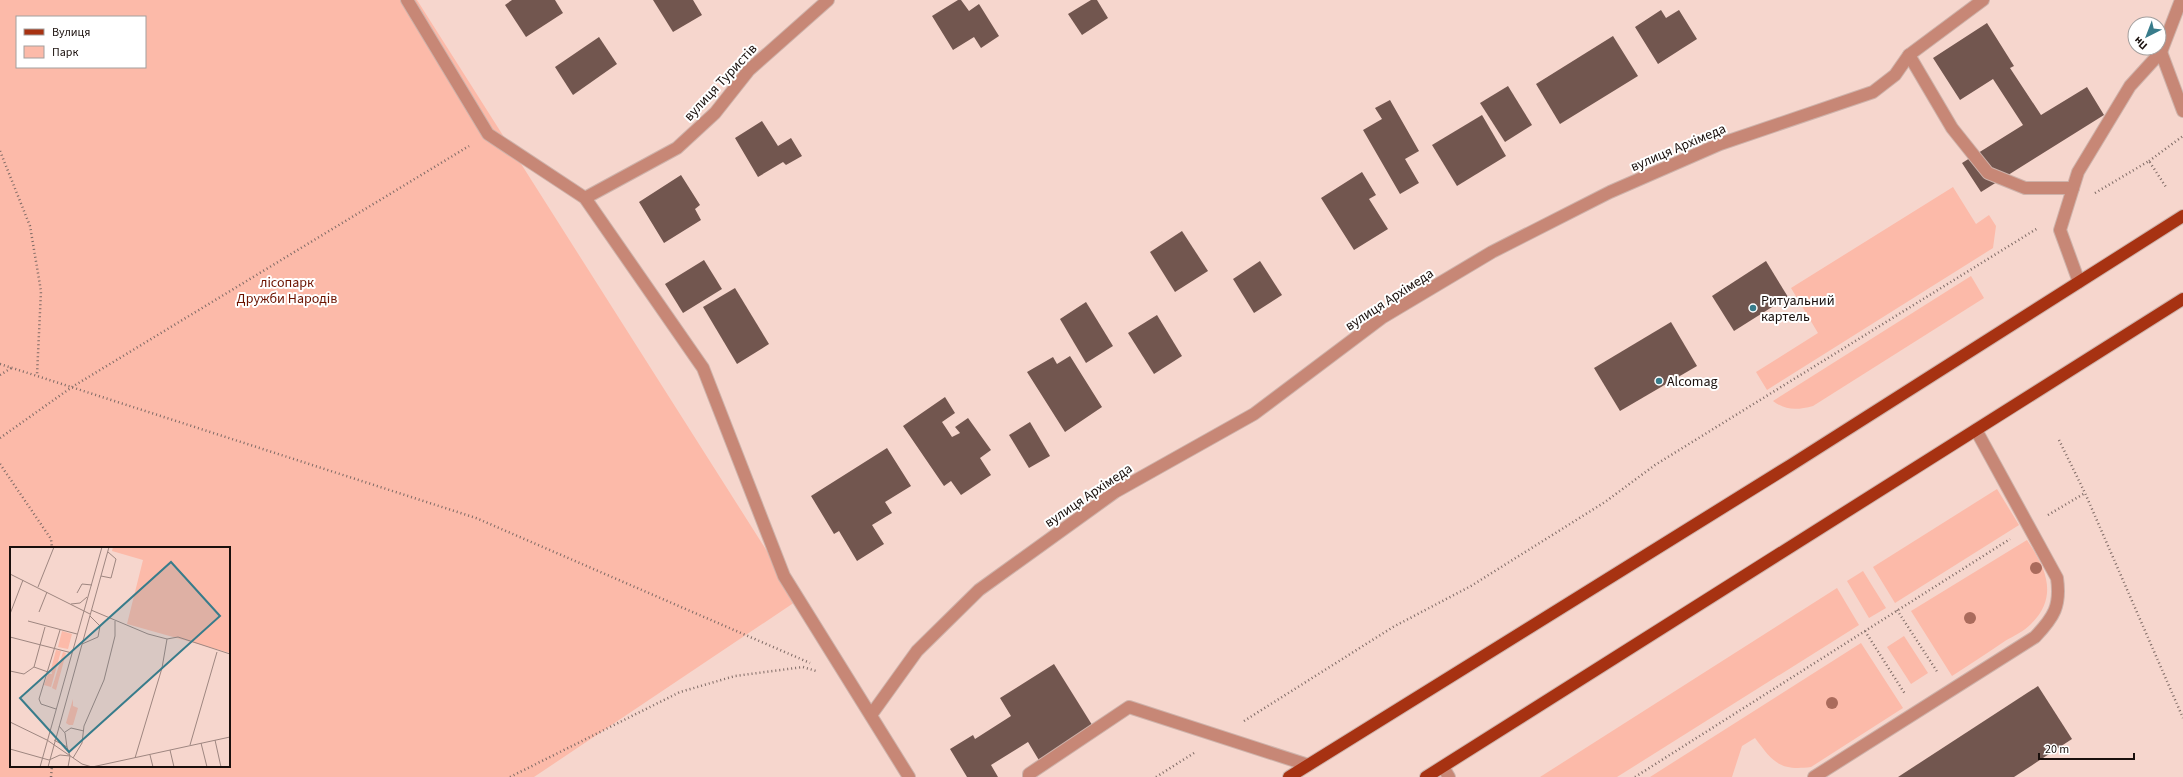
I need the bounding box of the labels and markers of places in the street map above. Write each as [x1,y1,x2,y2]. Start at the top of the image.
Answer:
place label: Ритуальний картель [1761,291,1835,327]
marker: Ритуальний картель [1748,303,1758,313]
place label: Alcomag [1667,372,1718,392]
marker: Alcomag [1654,376,1664,386]

